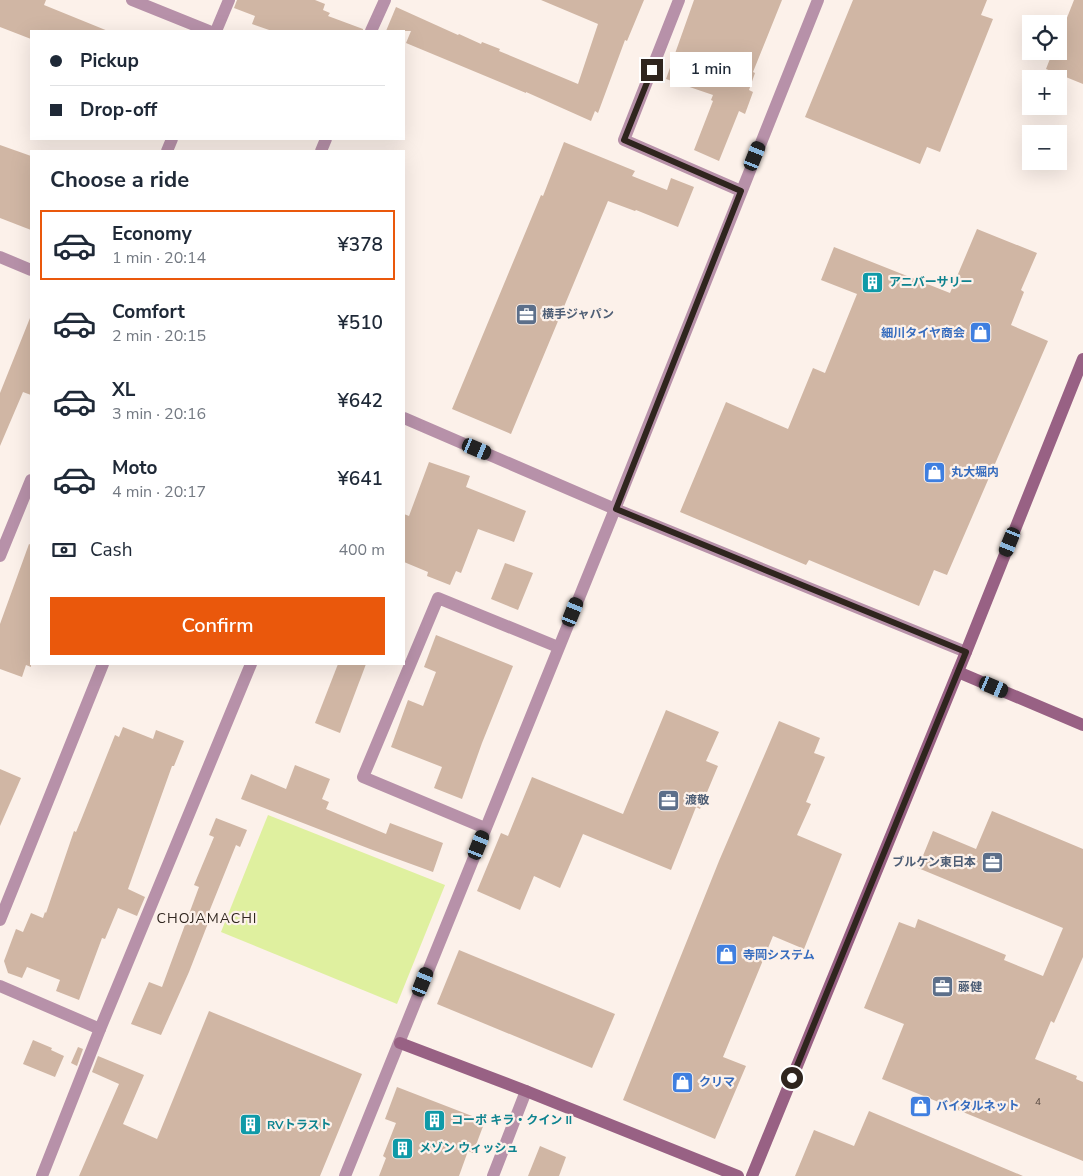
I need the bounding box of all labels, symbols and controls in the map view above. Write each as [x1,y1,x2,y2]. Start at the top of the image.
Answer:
map controls [1022,15,1067,170]
button: locate [1022,15,1067,60]
text: Pickup [80,48,139,74]
callout: 1 min [670,52,752,88]
text: 1 min [691,58,731,80]
route end [641,59,663,81]
button: + [1022,70,1067,115]
text: Drop-off [80,97,157,123]
button: − [1022,125,1067,170]
car [742,139,767,173]
text: Choose a ride [50,165,189,195]
text: Economy [112,221,192,247]
icon: car [52,223,97,268]
text: ¥378 [337,232,383,258]
text: 1 min · 20:14 [112,247,206,269]
building icon: アニバーサリー [861,270,885,294]
place label: アニバーサリー [889,274,973,290]
text: Comfort [112,299,185,325]
icon: car [52,301,97,346]
office icon: 横手ジャパン [514,302,538,326]
place label: 横手ジャパン [542,306,614,322]
text: ¥510 [337,310,383,336]
shop icon: 細川タイヤ商会 [969,321,993,345]
text: 2 min · 20:15 [112,325,206,347]
place label: 細川タイヤ商会 [881,325,965,341]
text: XL [112,377,135,403]
icon: car [52,379,97,424]
text: ¥642 [337,388,383,414]
text: 3 min · 20:16 [112,403,206,425]
car [460,436,493,462]
text: Moto [112,455,158,481]
icon: car [52,457,97,502]
shop icon: 丸大堀内 [923,460,947,484]
place label: 丸大堀内 [951,464,999,480]
text: ¥641 [337,466,383,492]
text: 4 min · 20:17 [112,481,206,503]
car [997,525,1022,559]
icon: cash [50,536,78,564]
text: Cash [90,537,132,563]
text: 400 m [338,539,385,561]
car [560,595,585,629]
button: Confirm [50,597,385,655]
car [977,674,1010,700]
office icon: 渡敬 [657,788,681,812]
place label: 渡敬 [685,792,710,808]
car [466,828,491,862]
office icon: ブルケン東日本 [980,850,1004,874]
place label: ブルケン東日本 [892,854,976,870]
district label: CHOJAMACHI [157,909,257,928]
shop icon: 寺岡システム [715,943,739,967]
place label: 寺岡システム [743,947,815,963]
car [410,965,435,999]
office icon: 藤健 [930,975,954,999]
place label: 藤健 [958,979,982,995]
route start [781,1067,803,1089]
shop icon: クリマ [671,1070,695,1094]
place label: クリマ [699,1074,735,1090]
shop icon: バイタルネット [908,1094,932,1118]
house number: 4 [1035,1095,1041,1109]
place label: バイタルネット [936,1098,1020,1114]
building icon: コーポ キラ・クイン II [423,1108,447,1132]
place label: コーポ キラ・クイン II [451,1112,572,1128]
building icon: RVトラスト [239,1113,263,1137]
place label: RVトラスト [267,1117,331,1133]
building icon: メゾン ウィッシュ [391,1136,415,1160]
place label: メゾン ウィッシュ [419,1140,518,1156]

